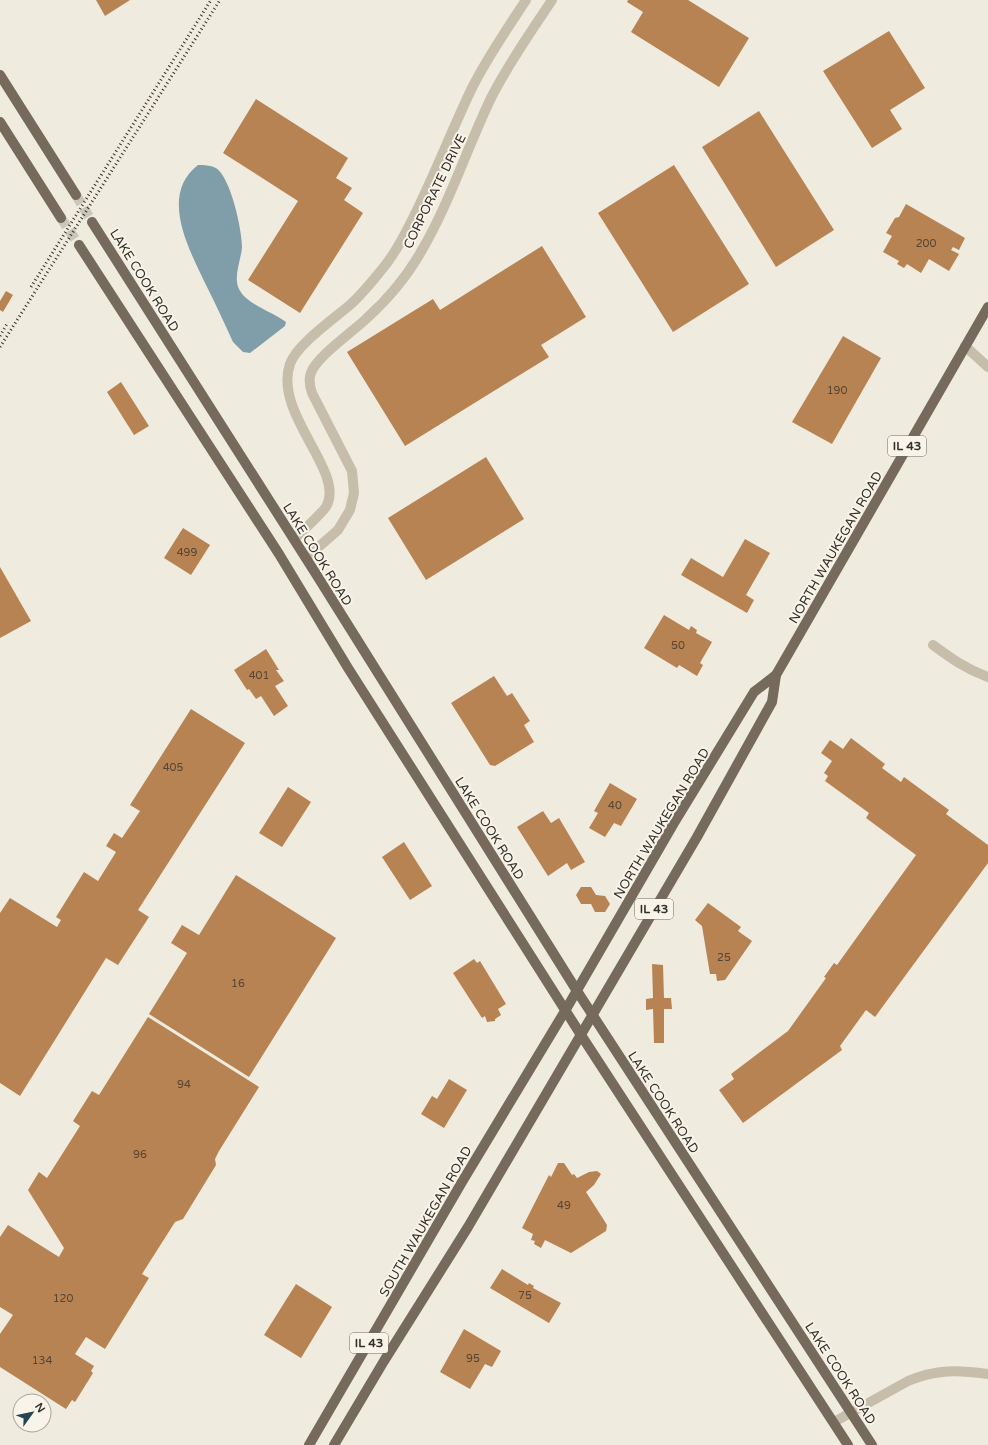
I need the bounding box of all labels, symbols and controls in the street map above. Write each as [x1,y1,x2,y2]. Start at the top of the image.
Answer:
street label: CORPORATE DRIVE [400,131,470,251]
street label: LAKE COOK ROAD [106,226,182,335]
house number: 200 [916,237,936,250]
house number: 190 [827,384,847,397]
road number: IL 43 [888,436,926,456]
street label: NORTH WAUKEGAN ROAD [786,468,886,626]
street label: LAKE COOK ROAD [279,500,355,609]
house number: 499 [177,546,197,559]
house number: 50 [671,639,685,652]
house number: 401 [249,669,269,682]
street label: NORTH WAUKEGAN ROAD [610,745,713,902]
house number: 405 [163,761,183,774]
street label: LAKE COOK ROAD [451,774,527,883]
house number: 40 [608,799,622,812]
road number: IL 43 [635,899,673,919]
house number: 25 [717,951,731,964]
house number: 16 [231,977,245,990]
street label: LAKE COOK ROAD [624,1049,702,1157]
house number: 94 [177,1078,191,1091]
street label: SOUTH WAUKEGAN ROAD [376,1143,476,1300]
house number: 96 [133,1148,147,1161]
house number: 49 [557,1199,571,1212]
house number: 75 [518,1289,532,1302]
house number: 120 [53,1292,73,1305]
street label: LAKE COOK ROAD [801,1320,879,1428]
road number: IL 43 [350,1333,388,1353]
house number: 95 [466,1352,480,1365]
house number: 134 [32,1354,52,1367]
north arrow [12,1393,52,1433]
text: N [32,1401,48,1415]

